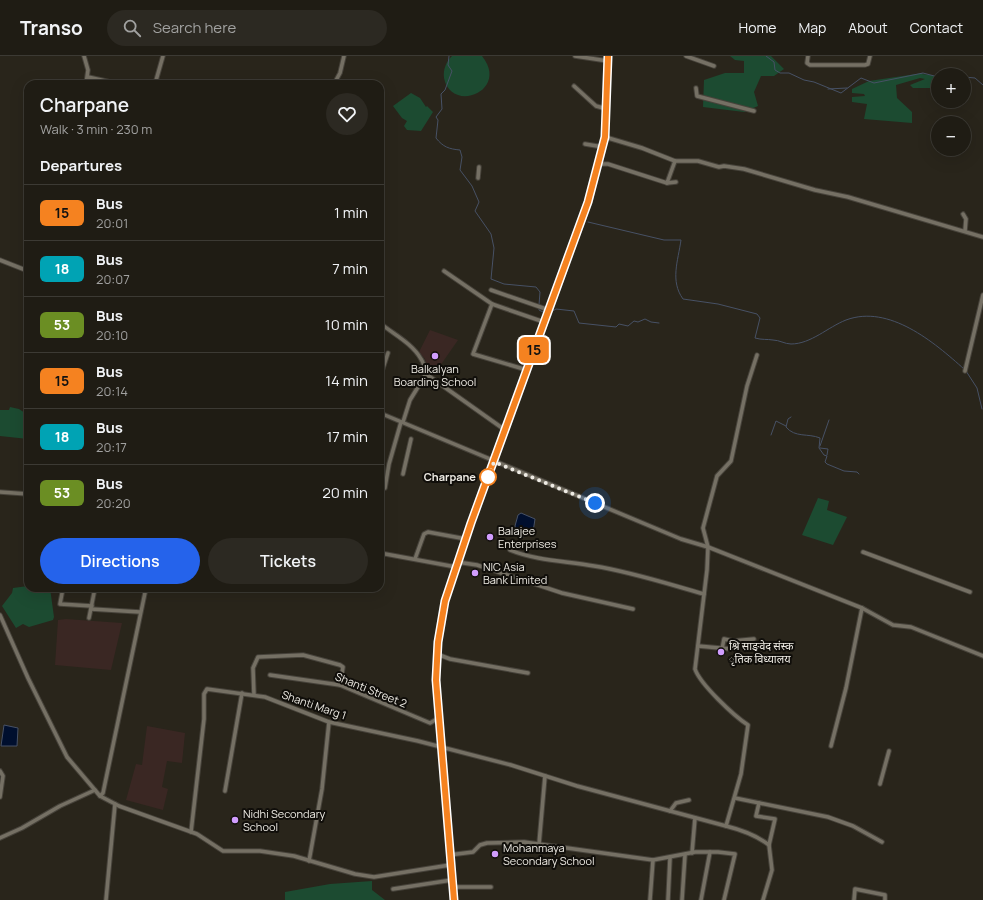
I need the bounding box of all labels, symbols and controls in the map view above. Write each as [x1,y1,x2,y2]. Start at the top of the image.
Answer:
search box [107,10,387,46]
text: Transo [20,15,83,41]
icon: search [121,17,143,39]
text: Search here [153,17,236,38]
text: Home [739,18,776,37]
text: Map [798,18,826,37]
text: About [848,18,888,37]
text: Contact [910,18,963,37]
map controls [931,68,971,156]
button: + [931,68,971,108]
text: Charpane [40,92,129,118]
button: heart [326,93,368,135]
button: − [931,116,971,156]
text: Walk · 3 min · 230 m [40,120,152,138]
text: Departures [40,155,122,176]
text: Bus [96,193,123,214]
text: 1 min [334,202,368,223]
text: 15 [55,203,69,222]
text: 20:01 [96,214,128,232]
text: Bus [96,249,123,270]
text: 7 min [332,258,368,279]
text: 18 [55,259,69,278]
text: 20:07 [96,270,130,288]
text: Bus [96,305,123,326]
text: 10 min [325,314,368,335]
text: 53 [54,315,70,334]
text: 20:10 [96,326,128,344]
line badge: 15 [516,337,552,363]
text: 15 [527,340,541,359]
marker: Balkalyan Boarding School [430,351,440,361]
text: Bus [96,361,123,382]
place label: Balkalyan Boarding School [394,361,476,389]
text: 14 min [325,370,368,391]
text: 15 [55,371,69,390]
text: 20:14 [96,382,128,400]
text: Bus [96,417,123,438]
text: 17 min [326,426,368,447]
text: 18 [55,427,69,446]
text: 20:17 [96,438,127,456]
marker: Charpane [479,468,497,486]
place label: Charpane [424,469,476,484]
text: Bus [96,473,123,494]
text: 20 min [322,482,368,503]
text: 53 [54,483,70,502]
your location [585,493,605,513]
text: 20:20 [96,494,131,512]
place label: Balajee Enterprises [498,523,557,551]
marker: Balajee Enterprises [485,532,495,542]
button: Directions [40,538,200,584]
button: Tickets [208,538,368,584]
place label: NIC Asia Bank Limited [483,559,547,587]
marker: NIC Asia Bank Limited [470,568,480,578]
place label: श्रि साङ्वेद संस्क ृतिक विध्यालय [729,638,794,666]
marker: श्रि साङ्वेद संस्क ृतिक विध्यालय [716,647,726,657]
street label: Shanti Street 2 [333,668,409,711]
street label: Shanti Marg 1 [280,686,348,723]
place label: Nidhi Secondary School [243,806,326,834]
marker: Nidhi Secondary School [230,815,240,825]
place label: Mohanmaya Secondary School [503,840,595,868]
marker: Mohanmaya Secondary School [490,849,500,859]

